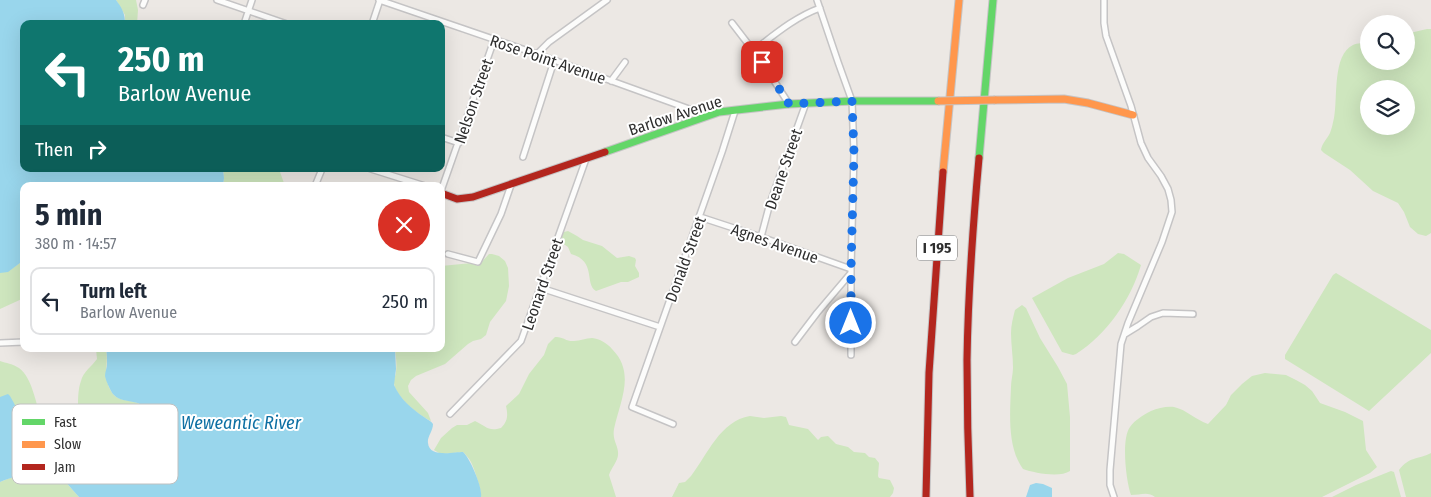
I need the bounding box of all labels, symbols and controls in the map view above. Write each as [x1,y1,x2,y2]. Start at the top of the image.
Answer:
map controls [1360,15,1415,135]
button: search [1360,15,1415,70]
street label: Rose Point Avenue [487,31,608,88]
text: 250 m [118,38,205,80]
icon: left [35,40,100,105]
pin [741,41,783,83]
icon: arrive [748,48,776,76]
street label: Nelson Street [450,55,497,146]
text: Barlow Avenue [118,80,251,107]
button: layers [1360,80,1415,135]
street label: Barlow Avenue [626,91,724,140]
street label: Deane Street [761,125,806,212]
icon: right [83,135,111,163]
text: Then [35,138,73,161]
text: 5 min [35,197,102,233]
button: close [378,199,430,251]
street label: Donald Street [661,213,710,305]
street label: Agnes Avenue [729,220,821,267]
text: 380 m · 14:57 [35,234,116,253]
street label: Leonard Street [518,235,567,333]
road number: I 195 [917,236,957,260]
text: Turn left [80,280,147,303]
icon: left [37,287,65,315]
text: 250 m [382,290,428,313]
position arrow [824,296,876,348]
text: Barlow Avenue [80,303,177,322]
legend [12,404,178,484]
water label: Weweantic River [181,412,302,434]
text: Fast [54,414,77,431]
text: Slow [54,436,81,453]
text: Jam [54,459,75,476]

